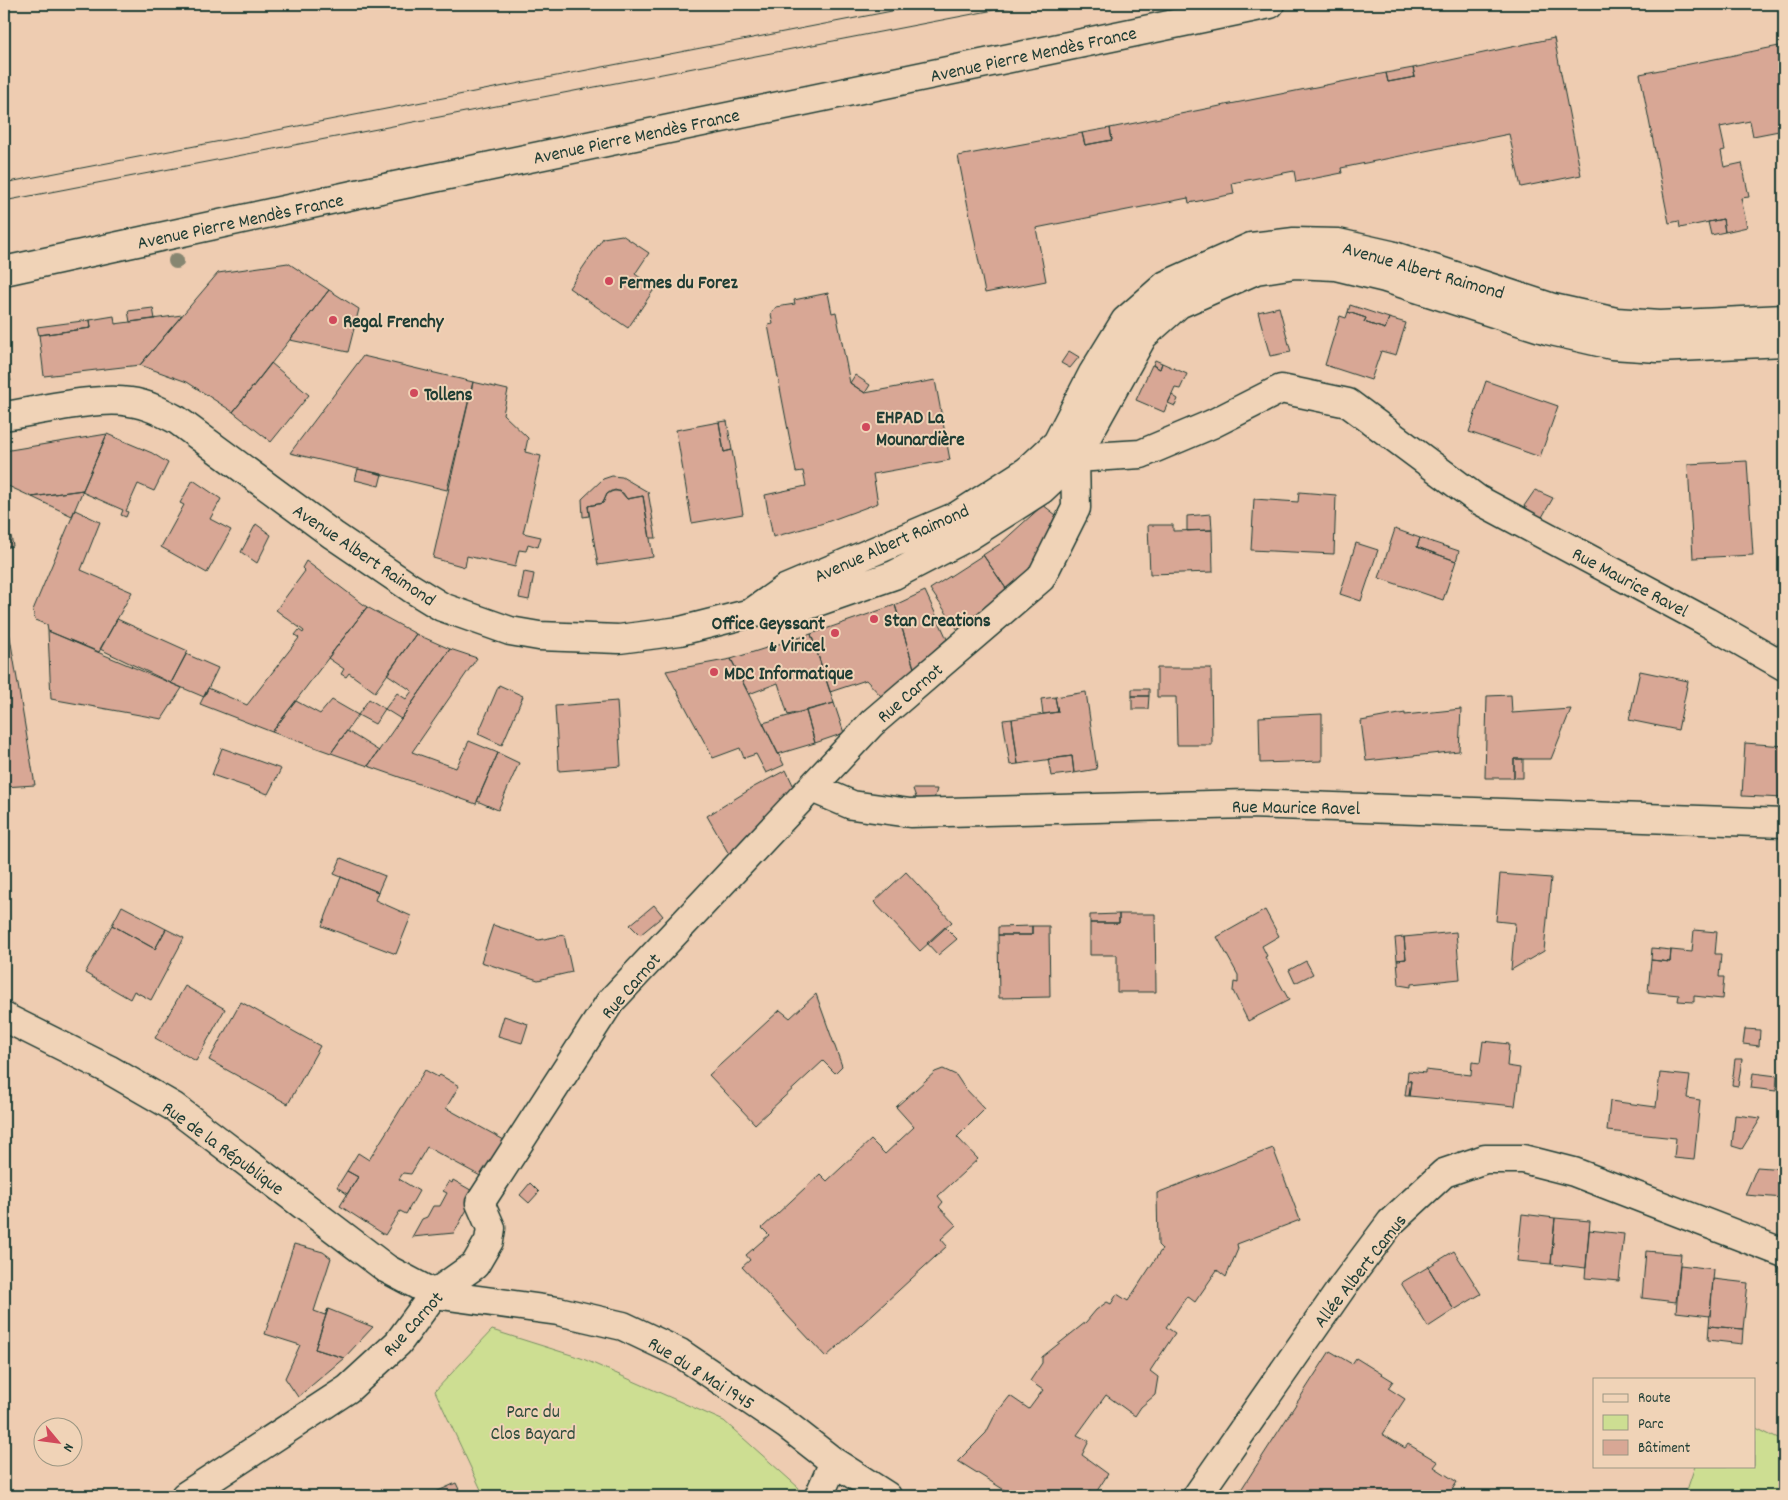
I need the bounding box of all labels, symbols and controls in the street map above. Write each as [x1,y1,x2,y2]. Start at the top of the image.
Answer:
street label: Avenue Pierre Mendès France [928,21,1140,92]
street label: Avenue Pierre Mendès France [531,103,743,174]
street label: Avenue Pierre Mendès France [135,188,347,259]
street label: Avenue Albert Raimond [1339,236,1507,308]
place label: Fermes du Forez [619,271,738,298]
marker: Fermes du Forez [603,275,615,287]
place label: Regal Frenchy [343,310,445,337]
marker: Regal Frenchy [327,314,339,326]
place label: Tollens [424,383,473,410]
marker: Tollens [408,387,420,399]
place label: EHPAD La Mounardière [876,406,965,455]
marker: EHPAD La Mounardière [860,421,872,433]
street label: Avenue Albert Raimond [286,499,440,615]
street label: Avenue Albert Raimond [811,499,974,592]
street label: Rue Maurice Ravel [1566,542,1693,626]
place label: Stan Creations [884,609,991,636]
place label: Office Geyssant & Viricel [712,612,825,661]
marker: Stan Creations [868,613,880,625]
marker: Office Geyssant & Viricel [829,627,841,639]
street label: Rue Carnot [872,658,950,731]
place label: MDC Informatique [724,662,853,689]
marker: MDC Informatique [708,666,720,678]
street label: Rue Maurice Ravel [1232,795,1361,824]
street label: Rue Carnot [596,948,669,1026]
street label: Rue de la République [155,1096,289,1203]
street label: Allée Albert Camus [1309,1210,1415,1335]
street label: Rue Carnot [378,1287,451,1364]
street label: Rue du 8 Mai 1945 [642,1331,759,1418]
legend [1593,1378,1756,1468]
text: Route [1638,1388,1671,1410]
park label: Parc du Clos Bayard [490,1400,576,1449]
text: Parc [1638,1414,1663,1436]
north arrow [32,1418,82,1468]
text: Bâtiment [1638,1438,1691,1460]
text: N [57,1439,78,1455]

